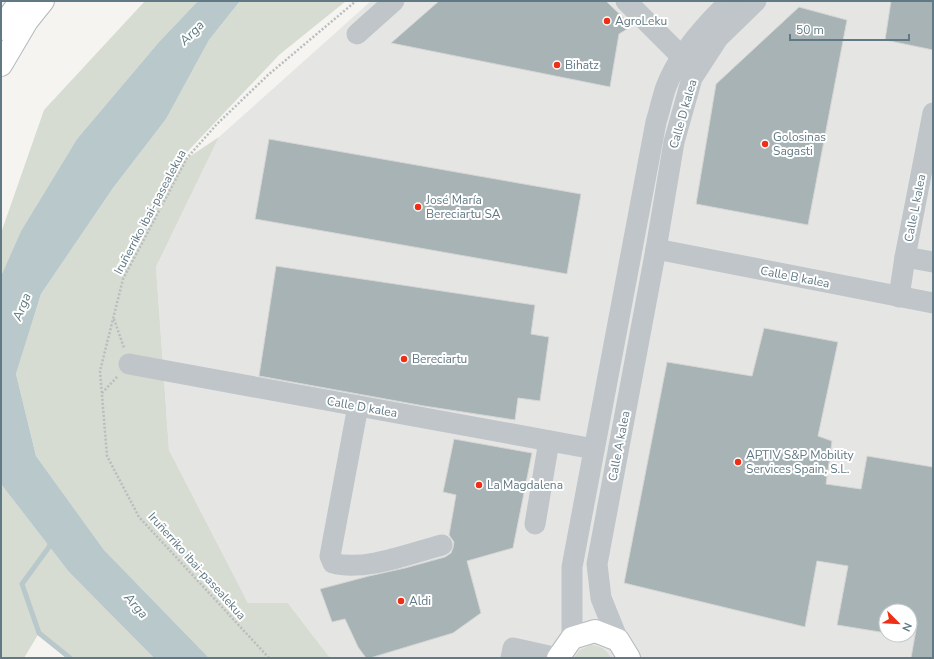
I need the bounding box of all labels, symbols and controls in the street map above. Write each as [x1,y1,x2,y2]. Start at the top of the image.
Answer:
place label: AgroLeku [615,13,667,29]
water label: Arga [175,16,209,50]
marker: AgroLeku [602,16,612,26]
scale bar [790,16,909,42]
text: 50 m [796,22,824,38]
place label: Bihatz [565,57,599,73]
marker: Bihatz [552,60,562,70]
street label: Calle D kalea [665,78,701,150]
place label: Golosinas Sagasti [773,129,826,159]
marker: Golosinas Sagasti [760,139,770,149]
street label: Iruñerriko ibai-pasealekua [110,147,190,277]
street label: Calle L kalea [901,173,929,243]
place label: José María Bereciartu SA [425,192,501,222]
marker: José María Bereciartu SA [413,202,423,212]
street label: Calle B kalea [759,262,831,292]
water label: Arga [8,290,36,324]
place label: Bereciartu [412,351,467,367]
marker: Bereciartu [399,354,409,364]
street label: Calle D kalea [326,393,398,421]
street label: Calle A kalea [604,410,634,482]
place label: APTIV S&P Mobility Services Spain, S.L. [746,447,854,477]
marker: APTIV S&P Mobility Services Spain, S.L. [733,457,743,467]
place label: La Magdalena [487,477,563,493]
marker: La Magdalena [474,480,484,490]
street label: Iruñerriko ibai-pasealekua [145,509,249,623]
water label: Arga [119,589,152,623]
place label: Aldi [409,593,431,609]
marker: Aldi [396,596,406,606]
north arrow [878,603,918,643]
text: N [898,620,915,634]

